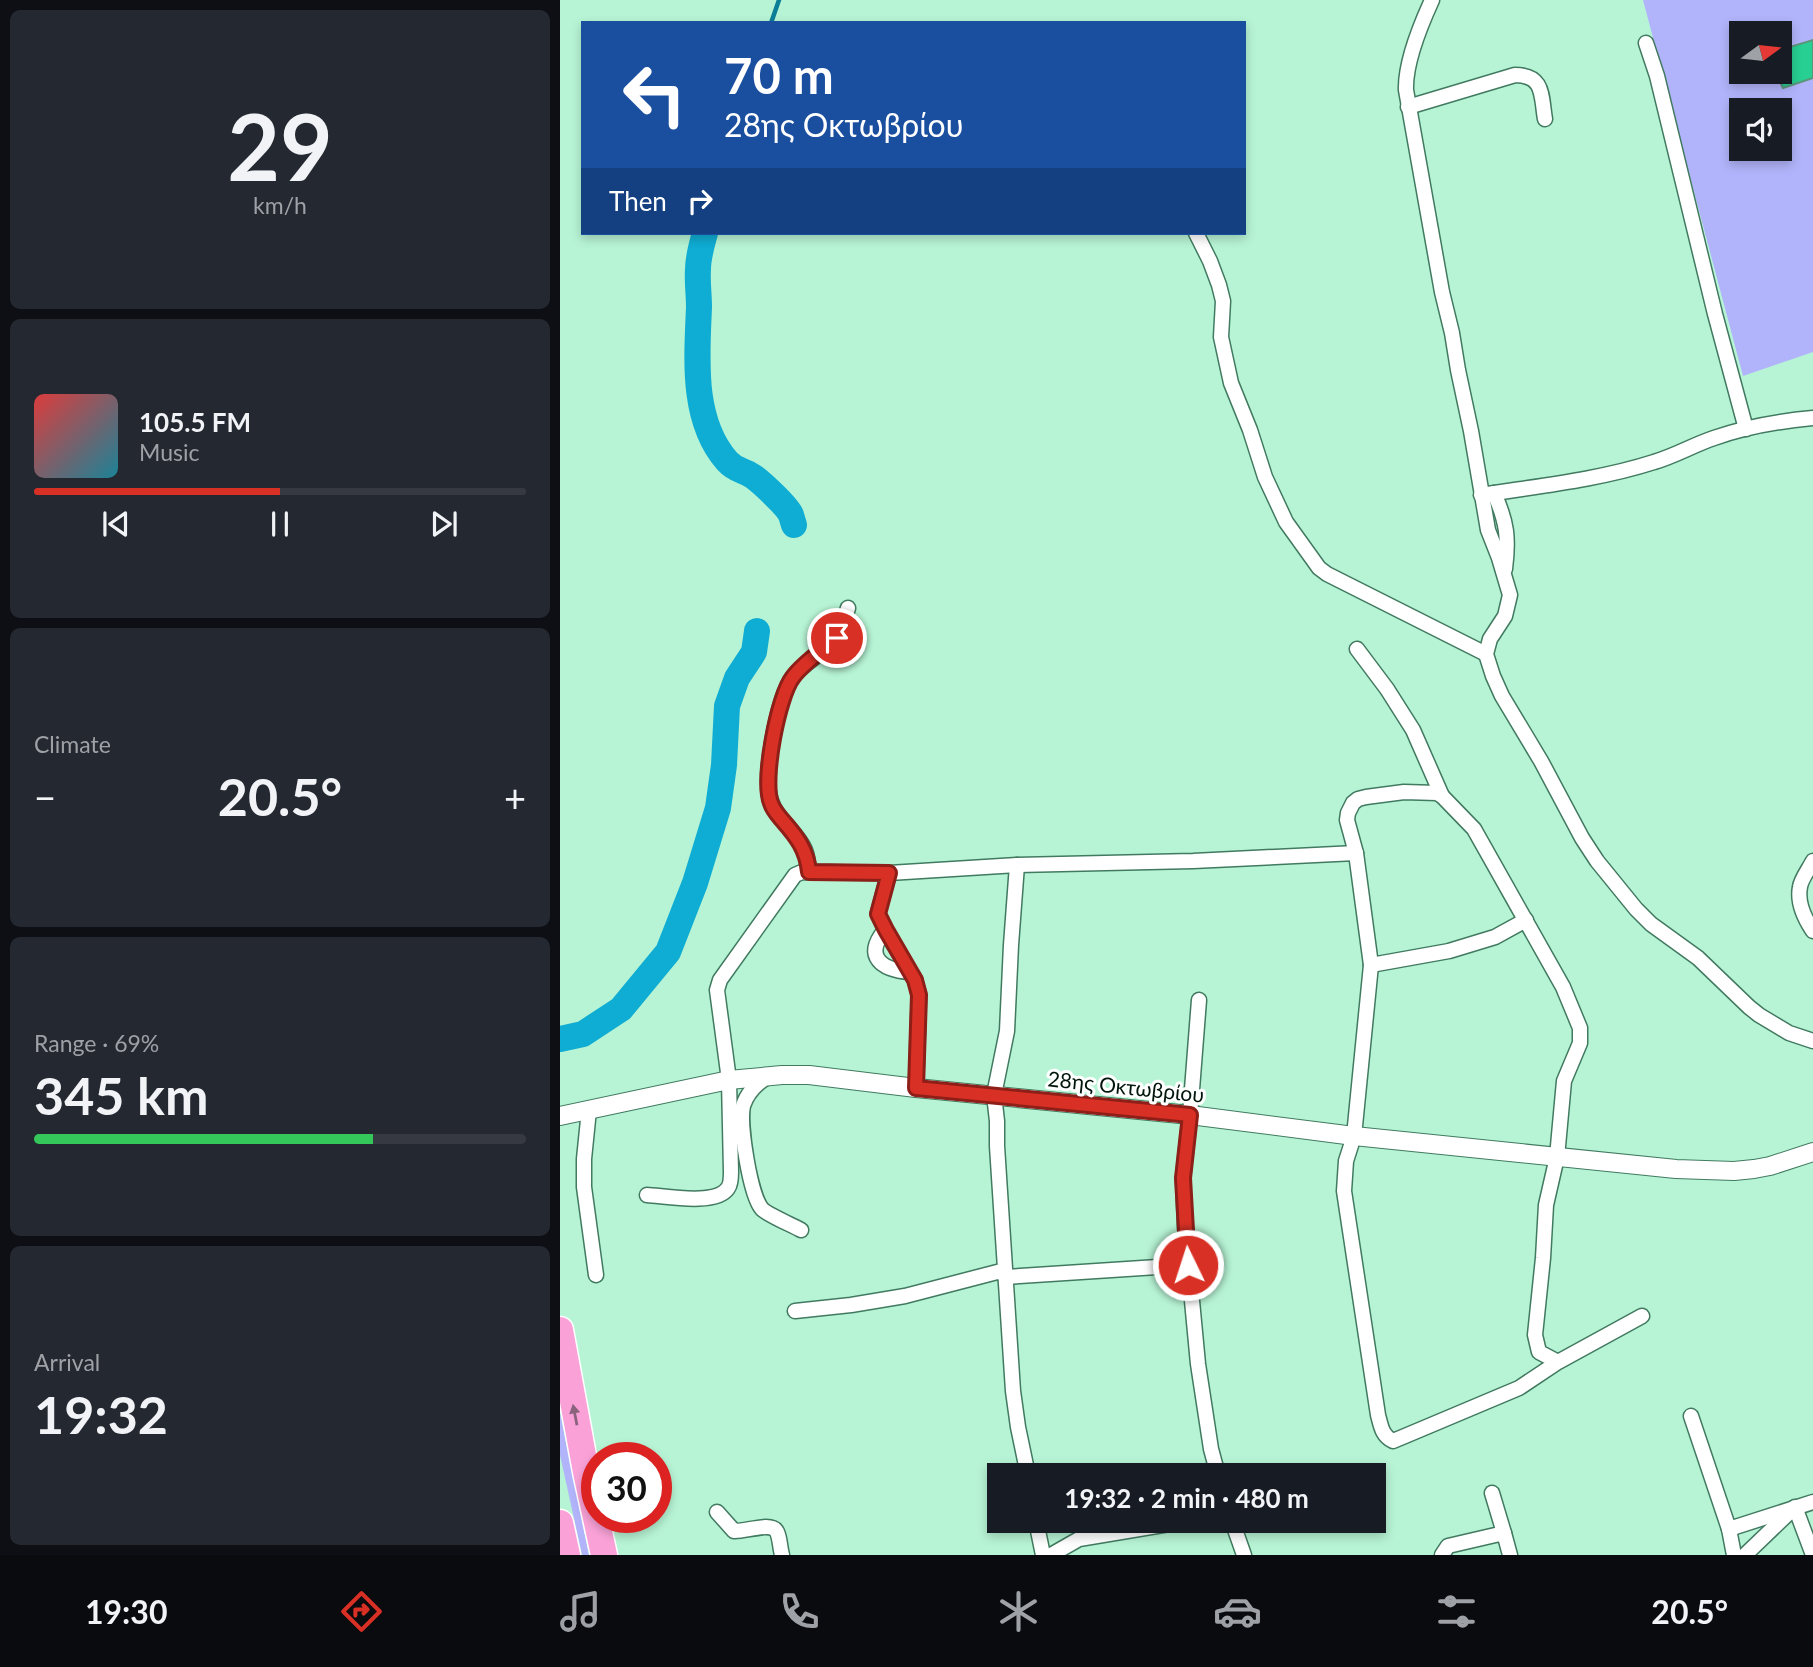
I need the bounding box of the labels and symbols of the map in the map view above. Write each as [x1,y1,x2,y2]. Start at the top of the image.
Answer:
north arrow [1729,21,1792,84]
pin [807,608,867,668]
street label: 28ης Οκτωβρίου [1047,1065,1205,1107]
position arrow [1151,1228,1225,1302]
one-way arrow [569,1404,580,1426]
speed limit sign: 30 [581,1442,672,1533]

